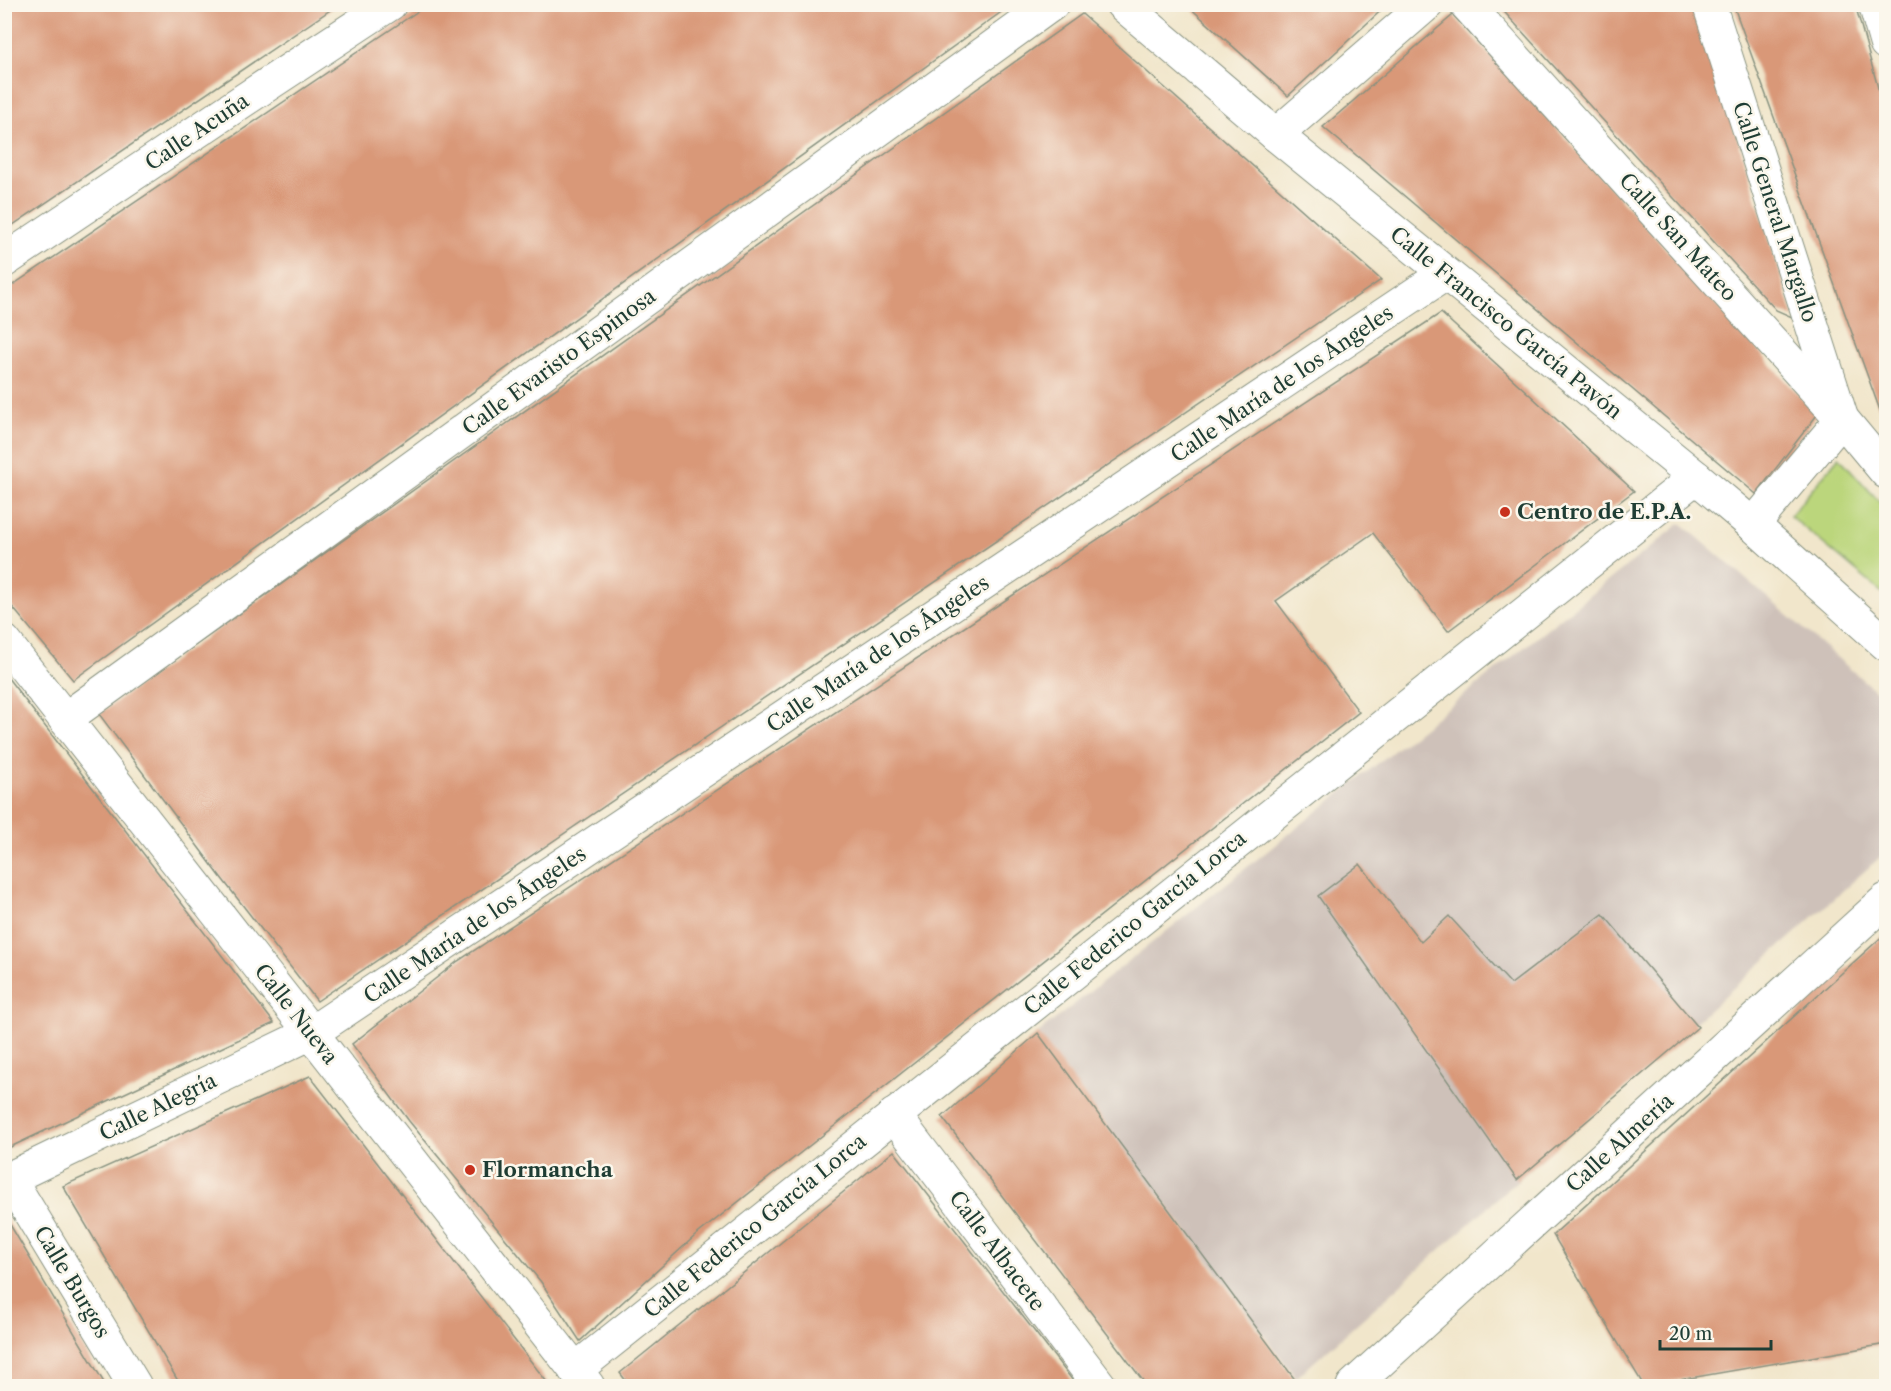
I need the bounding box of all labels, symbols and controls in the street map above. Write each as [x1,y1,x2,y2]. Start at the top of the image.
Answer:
street label: Calle Acuña [140,87,254,175]
street label: Calle General Margallo [1728,98,1823,325]
street label: Calle San Mateo [1614,168,1742,306]
street label: Calle Francisco García Pavón [1385,221,1627,424]
street label: Calle Evaristo Espinosa [457,283,661,440]
street label: Calle María de los Ángeles [1166,300,1398,467]
place label: Centro de E.P.A. [1517,499,1691,524]
marker: Centro de E.P.A. [1498,505,1512,519]
street label: Calle María de los Ángeles [762,570,994,737]
street label: Calle Federico García Lorca [1019,825,1252,1020]
street label: Calle María de los Ángeles [359,841,591,1008]
street label: Calle Nueva [250,959,344,1069]
street label: Calle Alegría [95,1067,221,1146]
street label: Calle Almería [1561,1087,1679,1197]
street label: Calle Federico García Lorca [639,1128,872,1323]
place label: Flormancha [482,1157,614,1182]
marker: Flormancha [463,1163,477,1177]
street label: Calle Albacete [944,1186,1051,1316]
street label: Calle Burgos [29,1221,116,1342]
scale bar [1660,1313,1771,1351]
text: 20 m [1669,1323,1713,1345]

